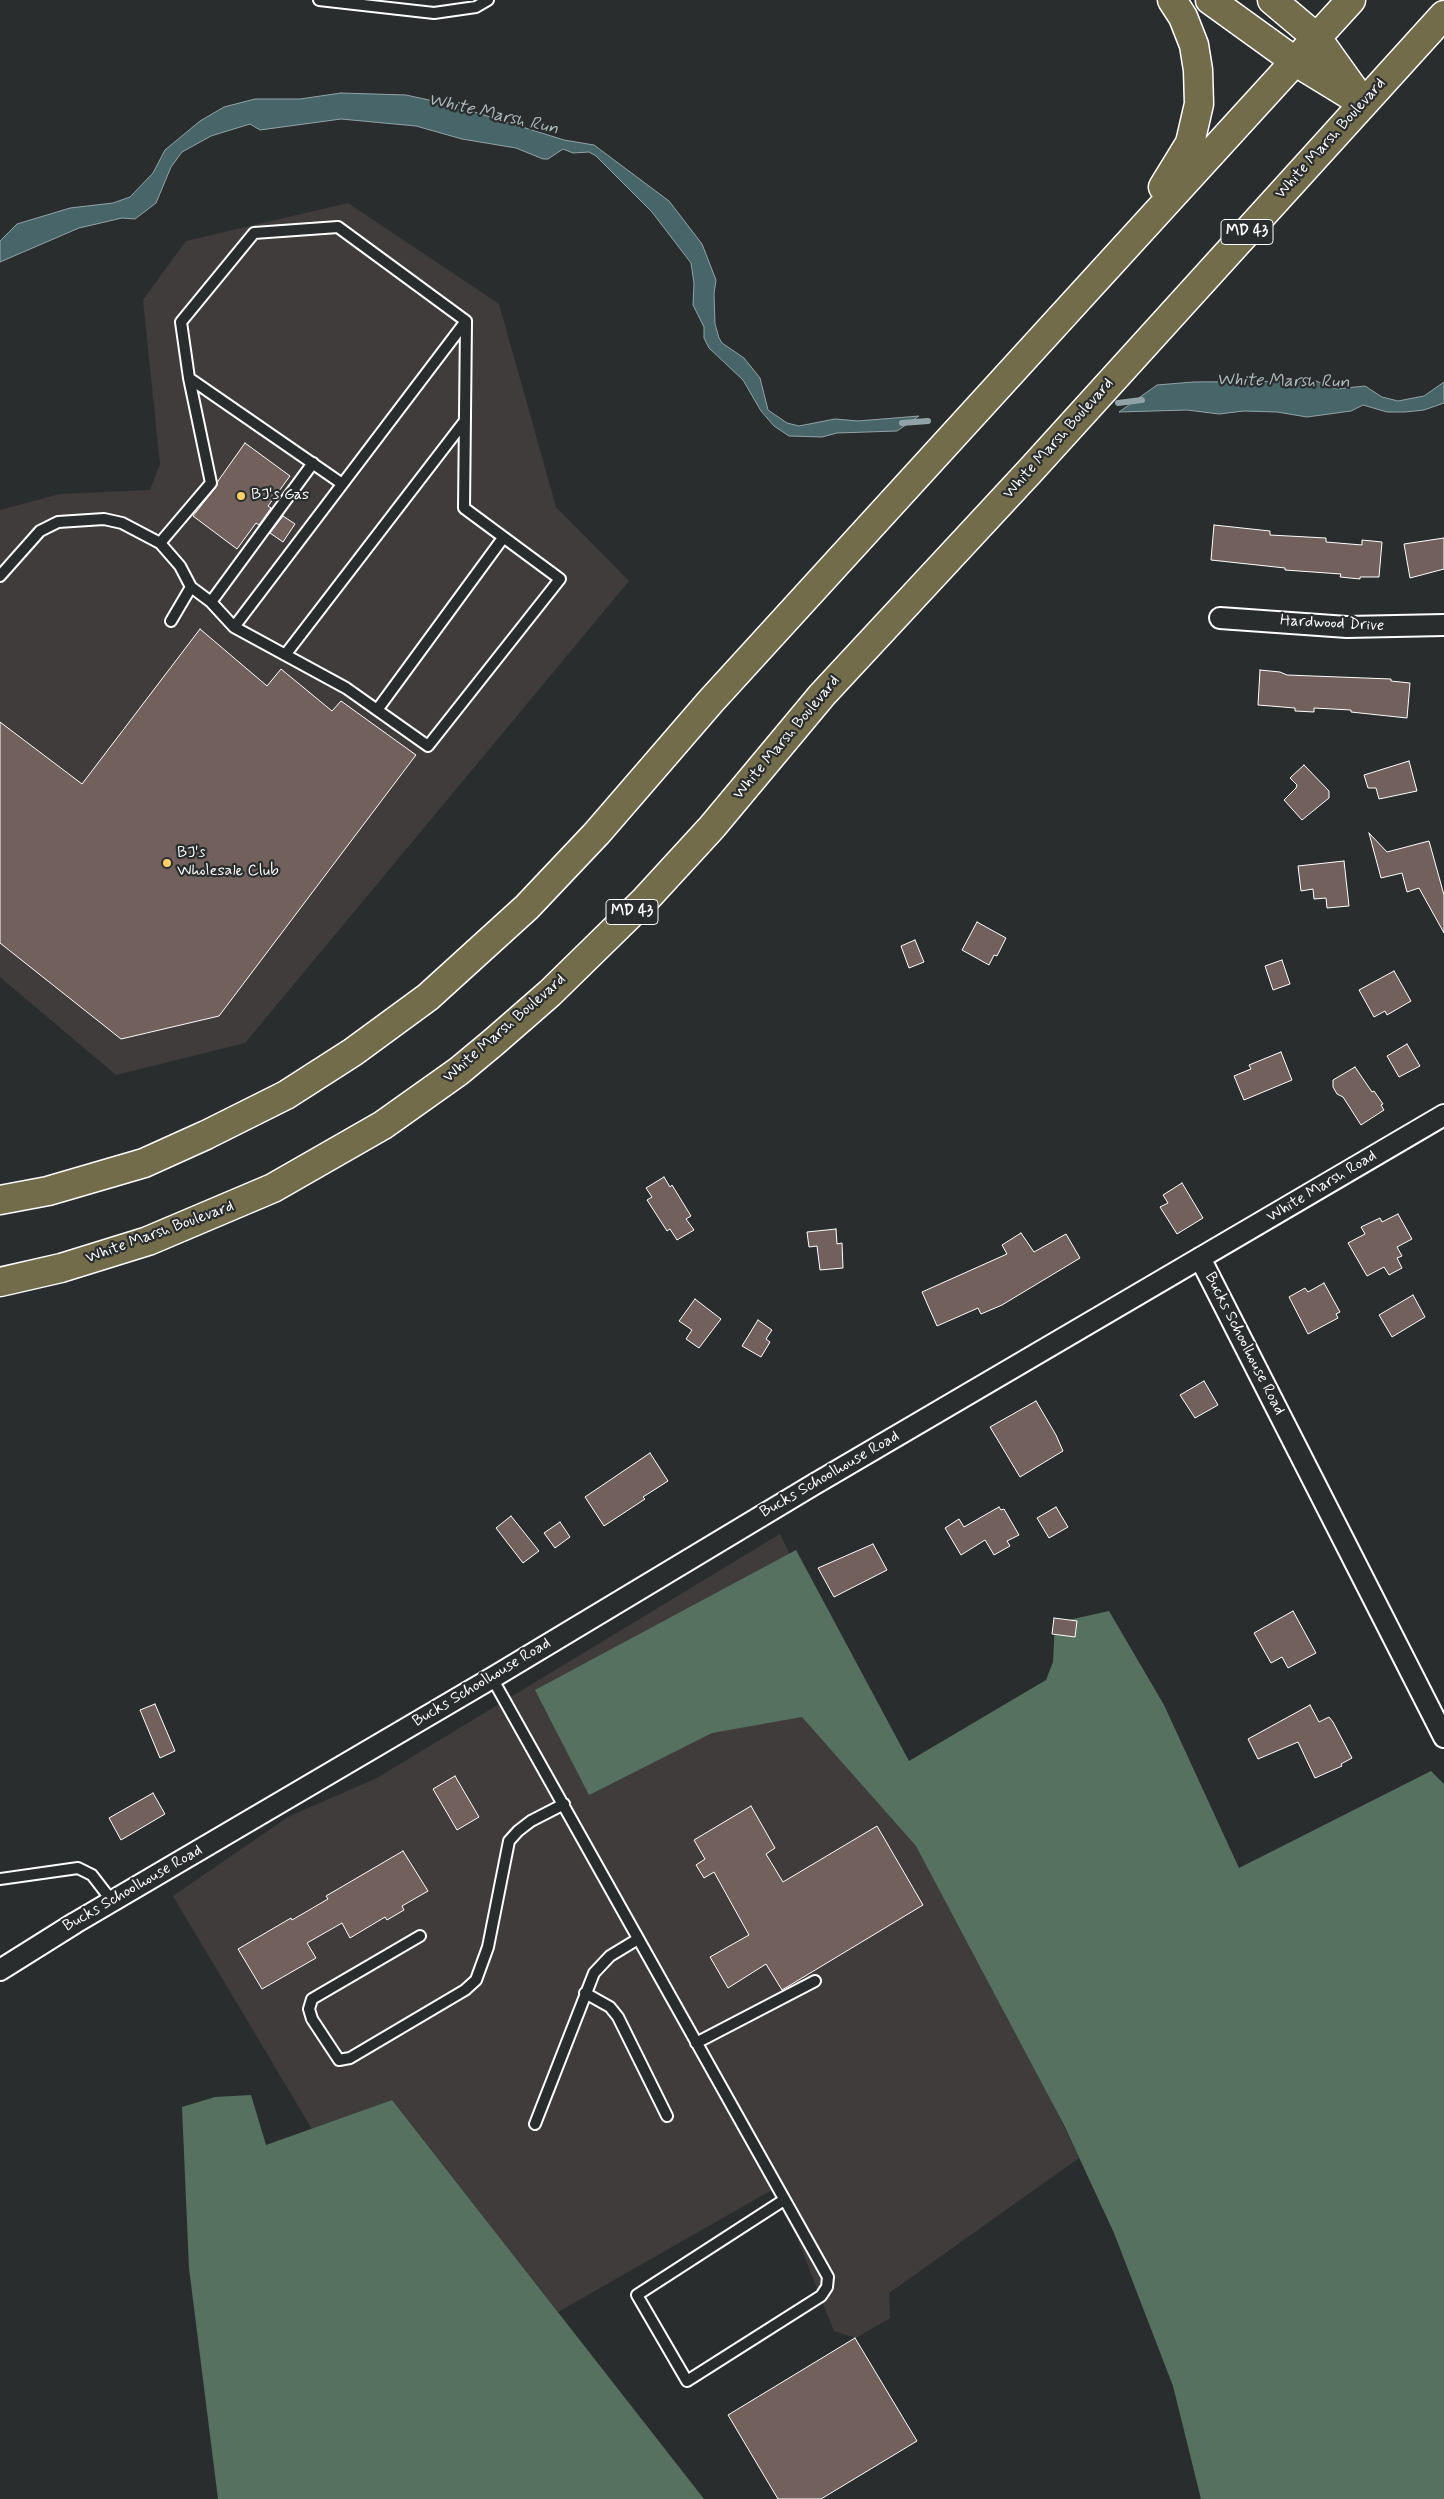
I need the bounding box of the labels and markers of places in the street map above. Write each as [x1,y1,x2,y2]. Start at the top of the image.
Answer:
place label: BJ's Gas [251,486,309,506]
marker: BJ's Gas [235,490,247,502]
place label: BJ's Wholesale Club [177,844,279,882]
marker: BJ's Wholesale Club [161,857,173,869]

